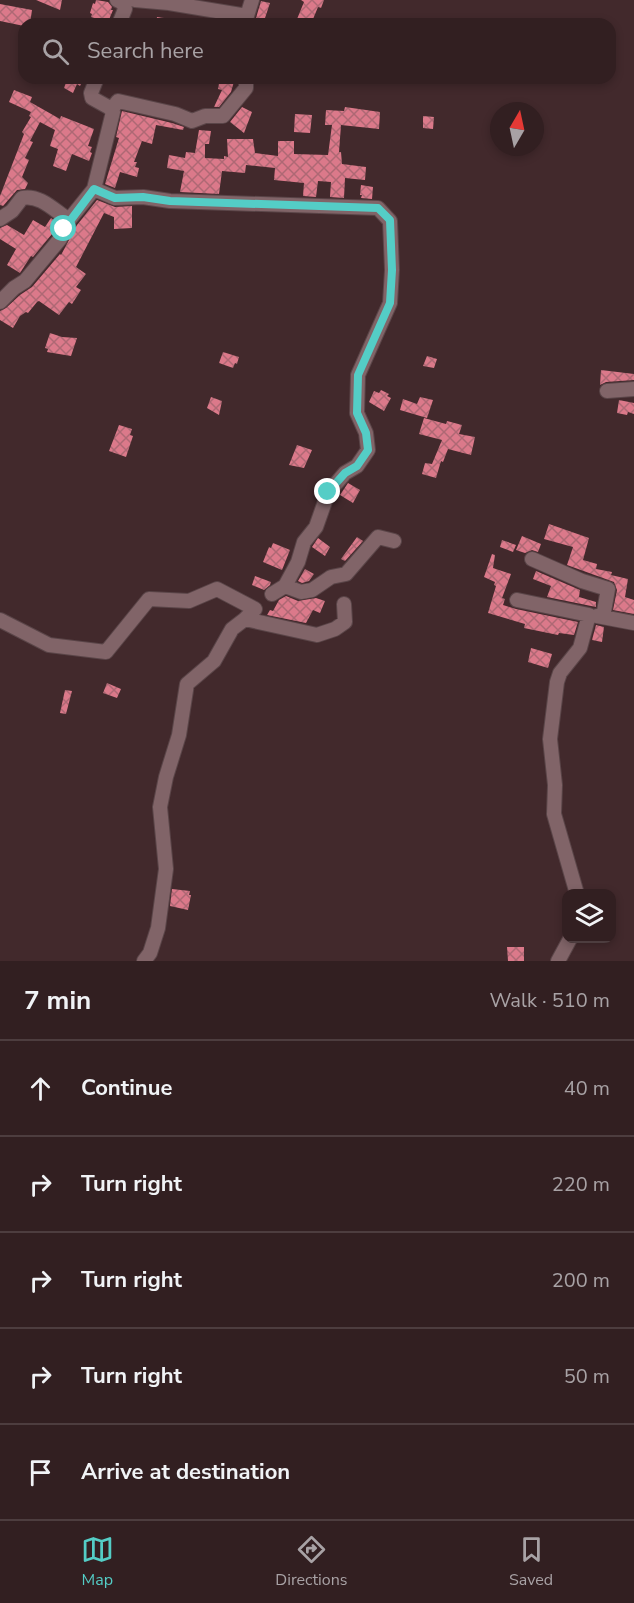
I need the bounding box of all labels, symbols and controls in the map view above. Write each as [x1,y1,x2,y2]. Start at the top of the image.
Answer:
search box [18,18,616,84]
icon: search [39,35,72,68]
text: Search here [87,36,204,66]
north arrow [490,102,544,156]
route start [50,215,76,241]
route end [314,478,340,504]
map controls [562,889,616,943]
button: layers [562,889,616,943]
text: 7 min [24,983,91,1018]
text: Walk · 510 m [490,987,610,1014]
icon: ahead [24,1072,57,1105]
text: Continue [81,1073,172,1103]
text: 40 m [564,1075,610,1102]
icon: right [24,1168,57,1201]
text: Turn right [81,1169,182,1199]
text: 220 m [552,1171,610,1198]
icon: right [24,1264,57,1297]
text: Turn right [81,1265,182,1295]
text: 200 m [552,1267,610,1294]
icon: right [24,1360,57,1393]
text: Turn right [81,1361,182,1391]
text: 50 m [564,1363,610,1390]
icon: arrive [24,1456,57,1489]
text: Arrive at destination [81,1457,290,1487]
tab: Map [81,1533,114,1591]
tab: Directions [275,1533,347,1591]
tab: Saved [509,1533,553,1591]

